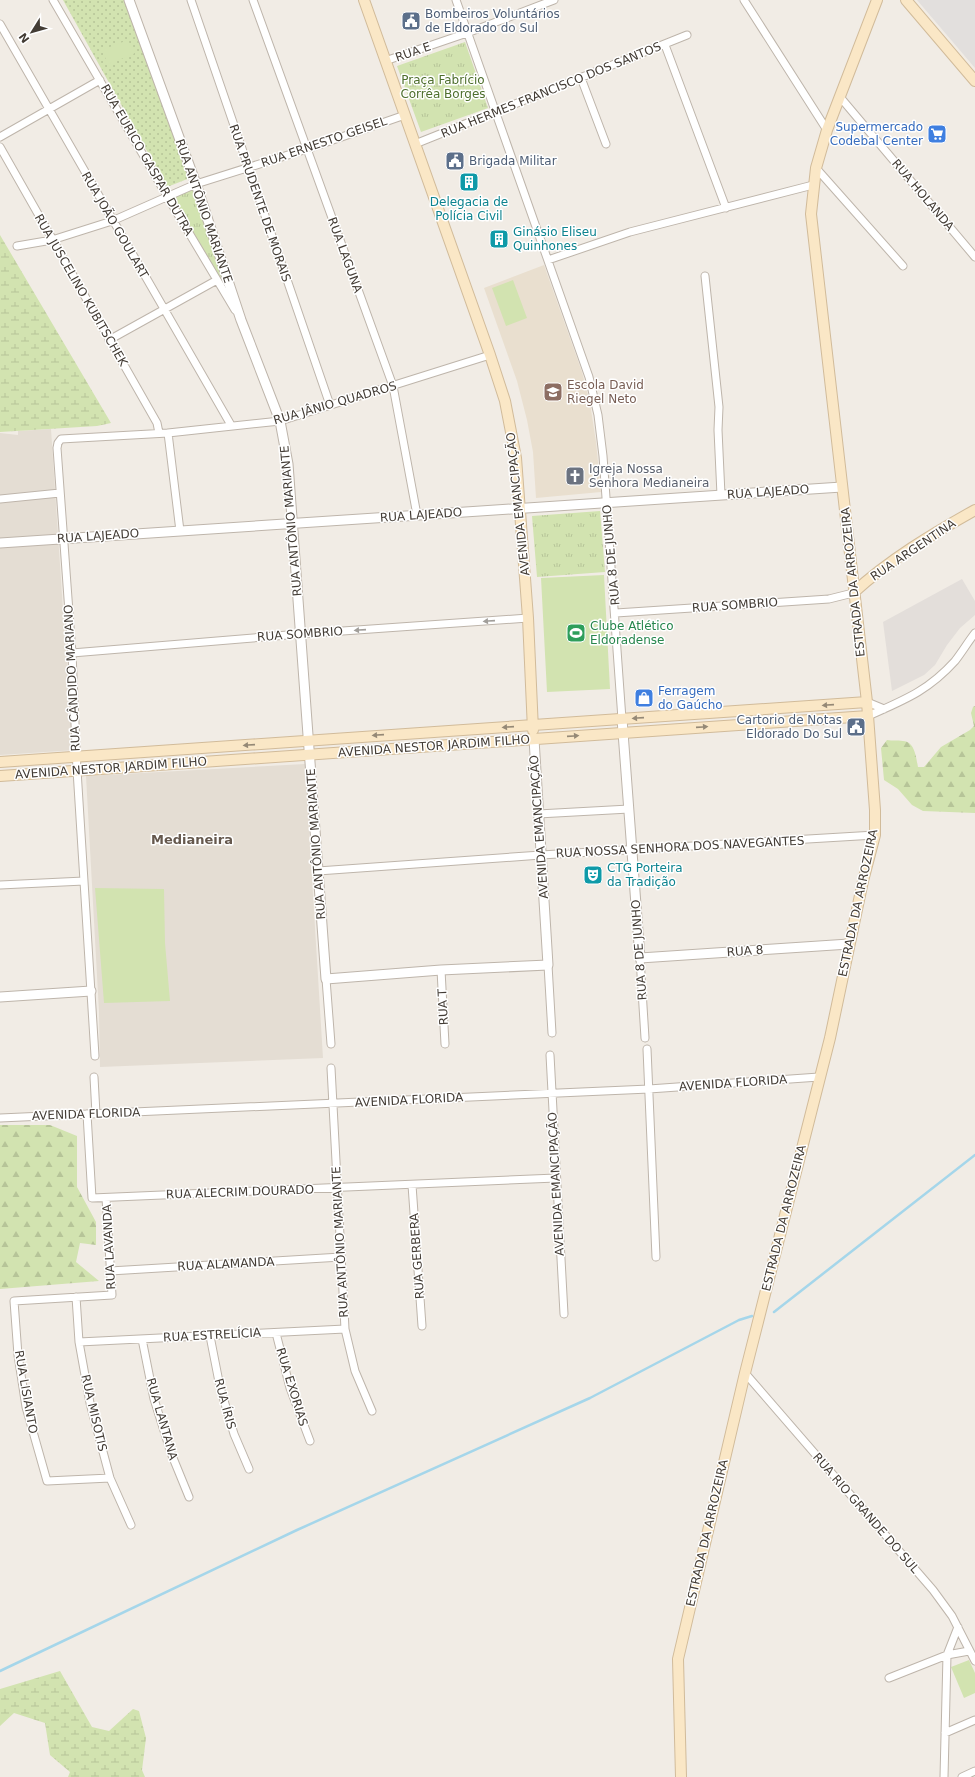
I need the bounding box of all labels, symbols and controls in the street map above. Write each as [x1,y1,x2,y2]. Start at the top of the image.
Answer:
place label: Bombeiros Voluntários de Eldorado do Sul [425,7,560,35]
public building icon: Bombeiros Voluntários de Eldorado do Sul [400,10,422,32]
north arrow [12,12,52,52]
text: N [16,30,32,45]
street label: RUA E [393,39,433,65]
street label: RUA HERMES FRANCISCO DOS SANTOS [439,39,663,141]
park label: Praça Fabrício Corrêa Borges [400,73,486,101]
street label: RUA EURICO GASPAR DUTRA [98,82,197,239]
street label: RUA ERNESTO GEISEL [259,114,389,170]
place label: Supermercado Codebal Center [830,120,923,148]
street label: RUA PRUDENTE DE MORAIS [226,122,294,284]
supermarket icon: Supermercado Codebal Center [926,123,948,145]
street label: RUA ANTÔNIO MARIANTE [173,137,236,285]
public building icon: Brigada Militar [444,150,466,172]
place label: Brigada Militar [469,154,557,168]
street label: RUA HOLANDA [889,156,957,234]
street label: RUA JOÃO GOULART [79,169,152,281]
building icon: Delegacia de Polícia Civil [458,171,480,193]
place label: Delegacia de Polícia Civil [430,195,508,223]
street label: RUA JUSCELINO KUBITSCHEK [32,211,131,370]
street label: RUA LAGUNA [325,215,365,295]
place label: Ginásio Eliseu Quinhones [513,225,597,253]
building icon: Ginásio Eliseu Quinhones [488,228,510,250]
street label: RUA JÂNIO QUADROS [271,378,398,427]
place label: Escola David Riegel Neto [567,378,644,406]
school or university icon: Escola David Riegel Neto [542,381,564,403]
street label: AVENIDA EMANCIPAÇÃO [503,432,532,577]
street label: RUA ANTÔNIO MARIANTE [276,445,305,597]
place label: Igreja Nossa Senhora Medianeira [589,462,709,490]
church icon: Igreja Nossa Senhora Medianeira [564,465,586,487]
street label: RUA LAJEADO [726,482,810,502]
street label: RUA 8 DE JUNHO [600,504,622,606]
street label: RUA LAJEADO [379,505,463,525]
street label: ESTRADA DA ARROZEIRA [838,506,868,658]
street label: RUA ARGENTINA [868,516,959,584]
street label: RUA LAJEADO [56,526,140,546]
street label: RUA SOMBRIO [692,595,778,615]
street label: RUA CÂNDIDO MARIANO [60,604,83,752]
one-way arrow [483,617,495,624]
place label: Clube Atlético Eldoradense [590,619,674,647]
sports icon: Clube Atlético Eldoradense [565,622,587,644]
street label: RUA SOMBRIO [257,624,343,644]
one-way arrow [354,626,366,633]
place label: Ferragem do Gaúcho [658,684,723,712]
shop icon: Ferragem do Gaúcho [633,687,655,709]
one-way arrow [822,701,834,708]
place label: Cartorio de Notas Eldorado Do Sul [736,713,842,741]
one-way arrow [632,714,644,721]
public building icon: Cartorio de Notas Eldorado Do Sul [845,716,867,738]
one-way arrow [502,723,514,730]
one-way arrow [696,724,708,731]
street label: AVENIDA NESTOR JARDIM FILHO [338,732,530,760]
one-way arrow [372,732,384,739]
one-way arrow [567,732,579,739]
one-way arrow [243,741,255,748]
street label: AVENIDA NESTOR JARDIM FILHO [15,754,207,782]
street label: AVENIDA EMANCIPAÇÃO [526,755,551,899]
street label: RUA ANTÔNIO MARIANTE [303,768,328,920]
street label: ESTRADA DA ARROZEIRA [836,827,881,978]
district label: Medianeira [151,832,233,847]
street label: RUA NOSSA SENHORA DOS NAVEGANTES [555,833,805,861]
place label: CTG Porteira da Tradição [607,861,683,889]
theatre icon: CTG Porteira da Tradição [582,864,604,886]
street label: RUA 8 DE JUNHO [628,899,650,1001]
street label: RUA 8 [726,943,764,959]
street label: RUA T [435,988,451,1026]
street label: AVENIDA FLORIDA [678,1072,788,1094]
street label: AVENIDA FLORIDA [354,1090,464,1110]
street label: AVENIDA FLORIDA [32,1105,141,1123]
street label: AVENIDA EMANCIPAÇÃO [544,1112,567,1256]
street label: ESTRADA DA ARROZEIRA [759,1143,809,1293]
street label: RUA ANTÔNIO MARIANTE [328,1166,351,1318]
street label: RUA ALECRIM DOURADO [166,1182,314,1202]
street label: RUA LAVANDA [100,1203,118,1290]
street label: RUA GERBERA [407,1212,427,1300]
street label: RUA ALAMANDA [177,1254,276,1274]
street label: RUA ESTRELÍCIA [163,1324,262,1345]
street label: RUA EXORIAS [273,1346,311,1428]
street label: RUA LISIANTO [12,1349,40,1435]
street label: RUA MISOTIS [78,1373,110,1453]
street label: RUA LANTANA [144,1376,181,1463]
street label: RUA ÍRIS [211,1377,239,1431]
street label: RUA RIO GRANDE DO SUL [810,1450,922,1576]
street label: ESTRADA DA ARROZEIRA [683,1457,731,1608]

